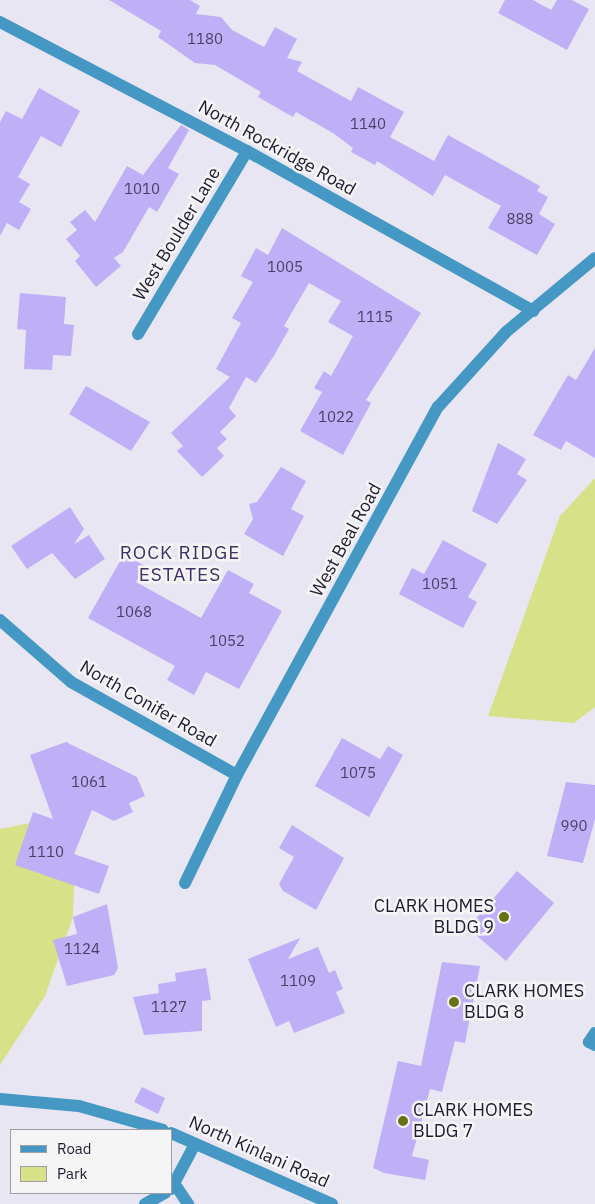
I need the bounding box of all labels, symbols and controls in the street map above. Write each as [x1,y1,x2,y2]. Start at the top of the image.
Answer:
house number: 1180 [187,30,223,48]
street label: North Rockridge Road [195,96,359,200]
house number: 1140 [350,115,386,133]
street label: West Boulder Lane [129,163,225,305]
house number: 1010 [124,180,160,198]
house number: 888 [507,210,533,228]
house number: 1005 [267,258,303,276]
house number: 1115 [357,308,393,326]
house number: 1022 [318,408,354,426]
street label: West Beal Road [306,479,386,601]
district label: ROCK RIDGE ESTATES [118,542,242,586]
house number: 1051 [422,575,458,593]
house number: 1068 [116,603,152,621]
house number: 1052 [209,632,245,650]
street label: North Conifer Road [76,656,220,752]
house number: 1075 [340,764,376,782]
house number: 1061 [71,773,107,791]
house number: 990 [561,817,587,835]
house number: 1110 [28,843,64,861]
place label: CLARK HOMES BLDG 9 [374,896,494,939]
marker: CLARK HOMES BLDG 9 [498,911,510,923]
house number: 1124 [64,940,100,958]
house number: 1109 [280,972,316,990]
place label: CLARK HOMES BLDG 8 [464,981,584,1024]
marker: CLARK HOMES BLDG 8 [448,996,460,1008]
house number: 1127 [151,998,187,1016]
place label: CLARK HOMES BLDG 7 [413,1100,533,1142]
street label: North Kinlani Road [186,1111,332,1193]
marker: CLARK HOMES BLDG 7 [397,1115,409,1127]
legend [10,1129,172,1194]
text: Road [57,1139,92,1158]
text: Park [57,1164,87,1183]

